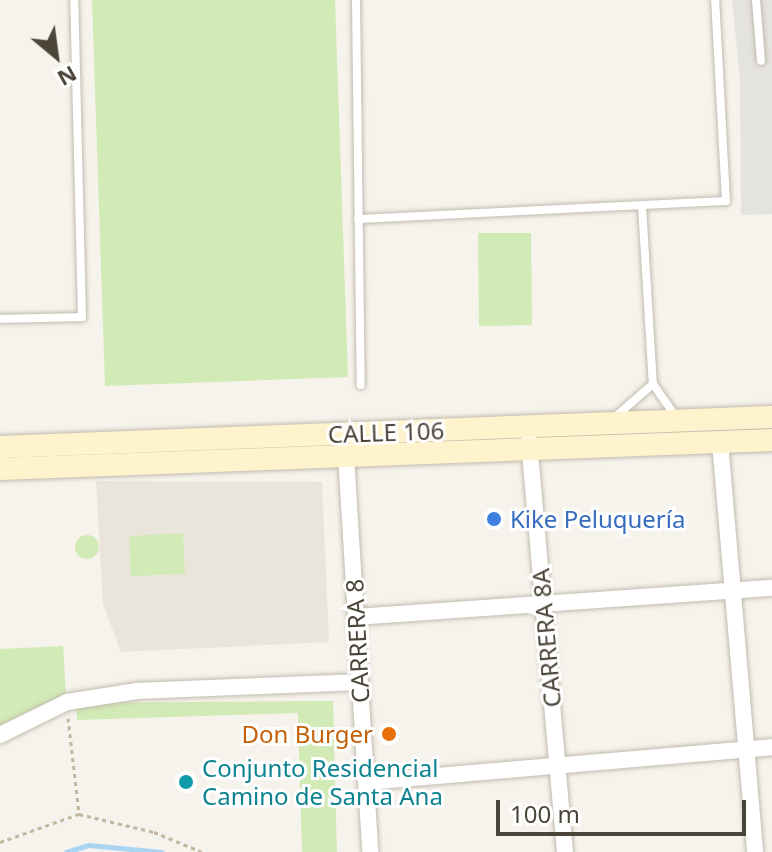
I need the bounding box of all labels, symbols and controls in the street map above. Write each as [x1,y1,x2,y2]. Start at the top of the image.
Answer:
north arrow [16,16,96,96]
text: N [53,60,83,94]
street label: CALLE 106 [327,416,445,448]
place label: Kike Peluquería [510,505,685,533]
marker: Kike Peluquería [485,510,503,528]
street label: CARRERA 8A [526,567,566,709]
street label: CARRERA 8 [339,578,375,704]
place label: Don Burger [242,720,373,748]
marker: Don Burger [380,725,398,743]
place label: Conjunto Residencial Camino de Santa Ana [202,754,443,810]
marker: Conjunto Residencial Camino de Santa Ana [177,773,195,791]
scale bar [500,784,750,834]
text: 100 m [510,797,580,830]

